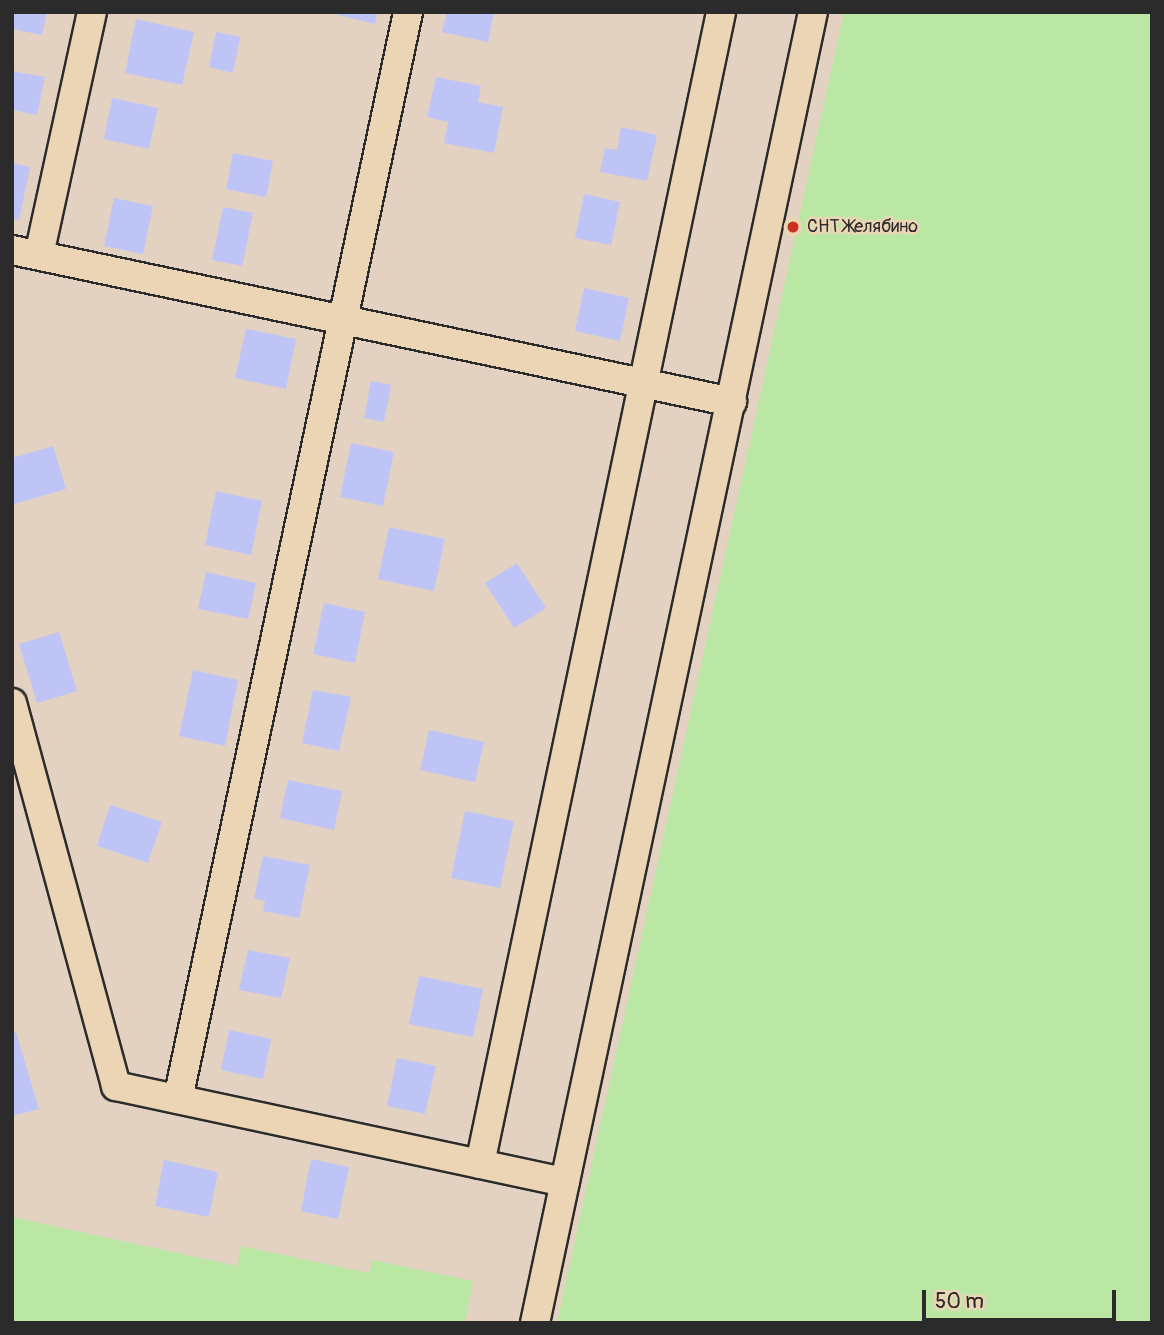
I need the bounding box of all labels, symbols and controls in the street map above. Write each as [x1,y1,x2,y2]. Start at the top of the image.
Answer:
place label: СНТ Желябино [807,216,918,238]
marker: СНТ Желябино [785,219,801,235]
scale bar [926,1276,1120,1320]
text: 50 m [935,1288,984,1315]

